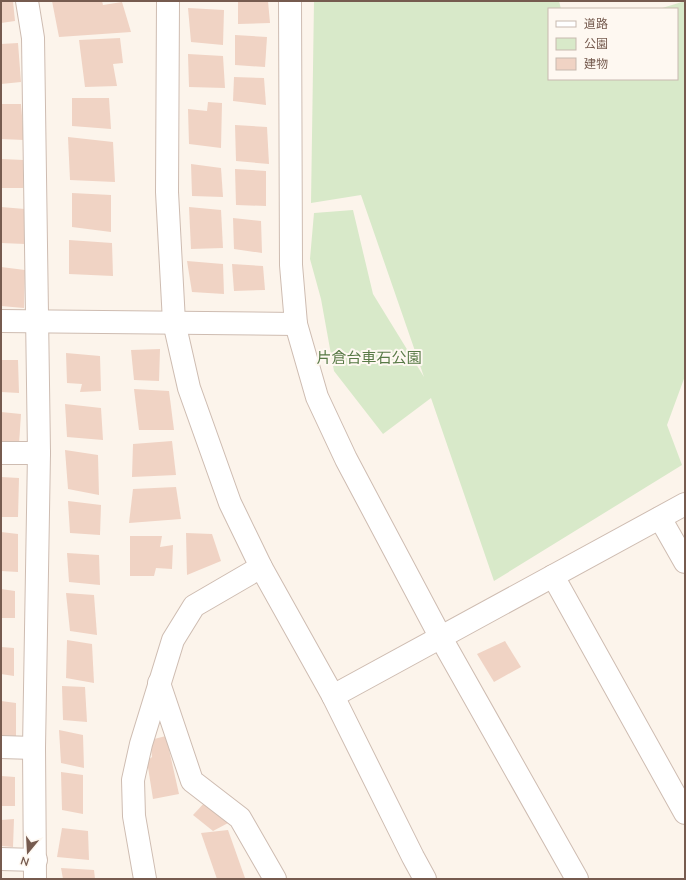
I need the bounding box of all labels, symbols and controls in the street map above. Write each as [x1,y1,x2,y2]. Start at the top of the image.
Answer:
legend [548,8,678,80]
text: 道路 [584,16,608,31]
text: 公園 [584,36,608,51]
text: 建物 [584,56,608,71]
park label: 片倉台車石公園 [316,348,422,367]
north arrow [8,832,48,872]
text: N [19,854,31,869]

